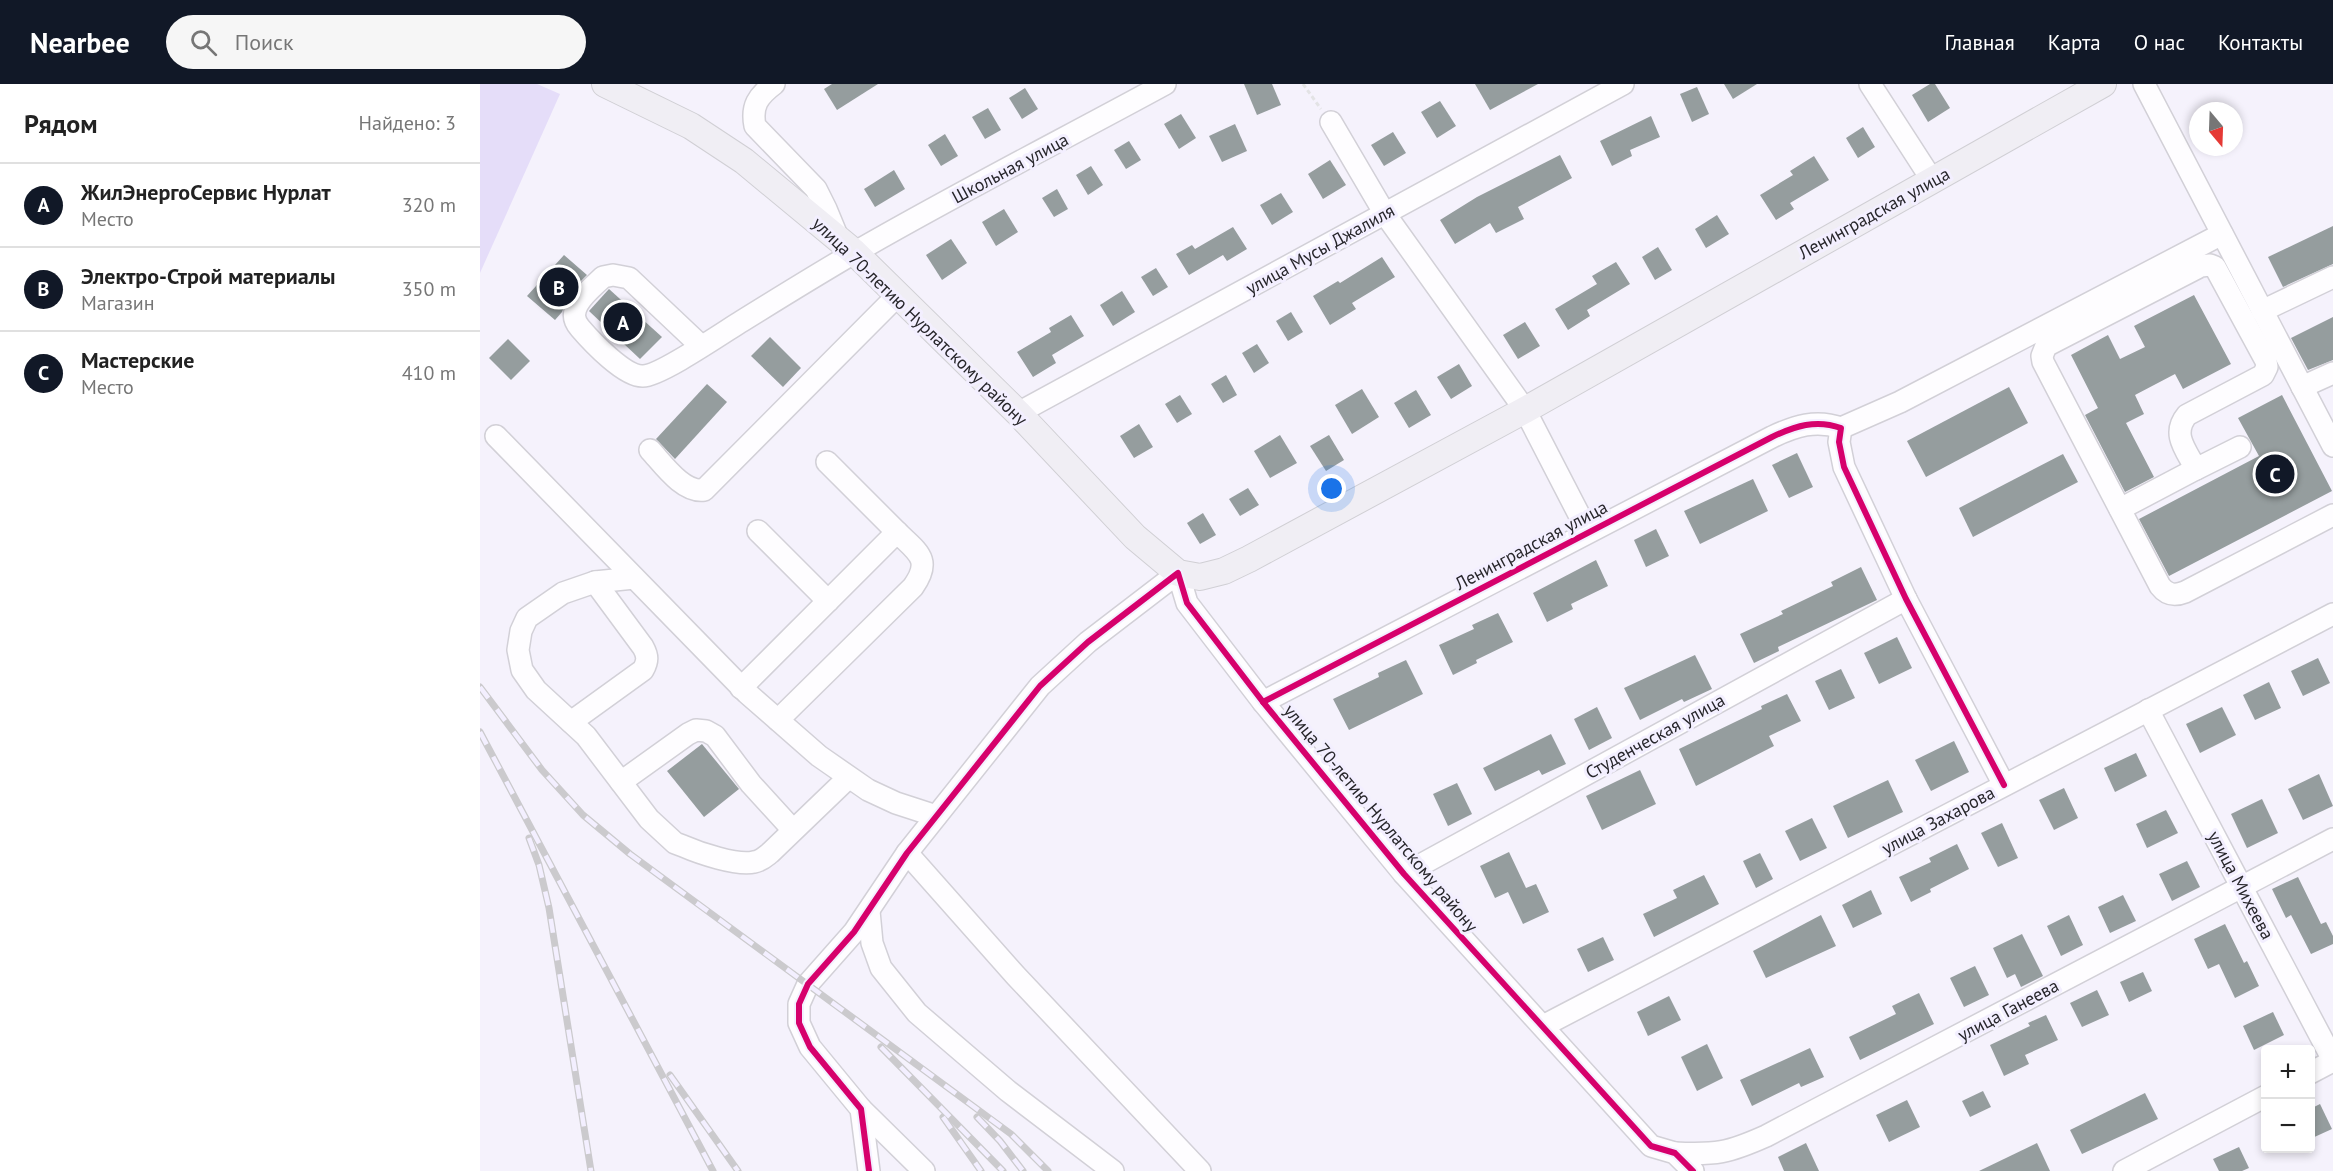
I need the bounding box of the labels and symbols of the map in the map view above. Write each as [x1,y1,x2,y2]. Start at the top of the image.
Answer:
north arrow [2189,102,2243,156]
street label: Школьная улица [948,128,1072,208]
street label: Ленинградская улица [1793,162,1954,265]
street label: улица Мусы Джалиля [1241,199,1399,299]
street label: улица 70-летию Нурлатскому району [807,212,1033,431]
pin: B [540,264,578,310]
pin: A [604,300,642,344]
pin: C [2256,452,2294,496]
your location [1317,474,1346,503]
street label: Ленинградская улица [1450,495,1611,595]
street label: Студенческая улица [1581,688,1729,784]
street label: улица 70-летию Нурлатскому району [1279,699,1484,937]
street label: улица Захарова [1878,781,1998,859]
street label: улица Михеева [2203,827,2279,943]
street label: улица Ганеева [1953,974,2063,1046]

